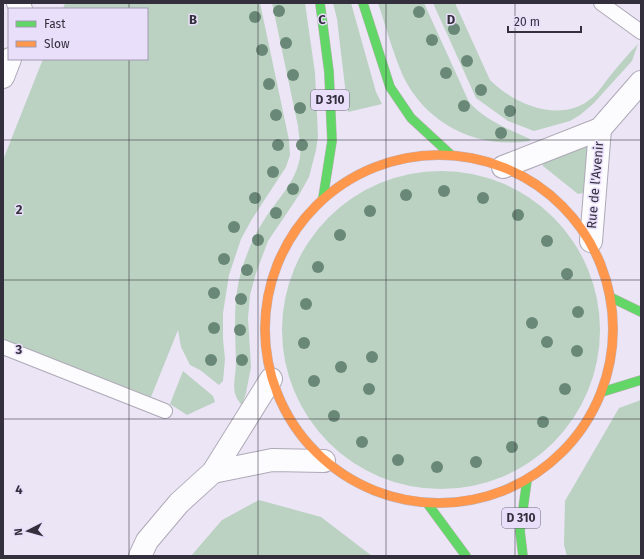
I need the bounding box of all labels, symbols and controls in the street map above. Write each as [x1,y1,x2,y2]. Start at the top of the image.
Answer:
legend [8,8,148,60]
scale bar [508,8,581,34]
text: B [189,12,197,27]
text: C [318,12,326,27]
text: D [447,12,456,27]
text: 20 m [514,15,540,29]
text: Fast [44,17,66,31]
text: Slow [44,37,70,51]
road number: D 310 [311,90,349,110]
street label: Rue de l'Avenir [584,141,606,229]
text: 2 [16,202,23,217]
text: 3 [15,342,23,357]
text: 4 [15,482,23,497]
road number: D 310 [502,508,540,528]
north arrow [8,511,48,551]
text: N [12,528,25,536]

